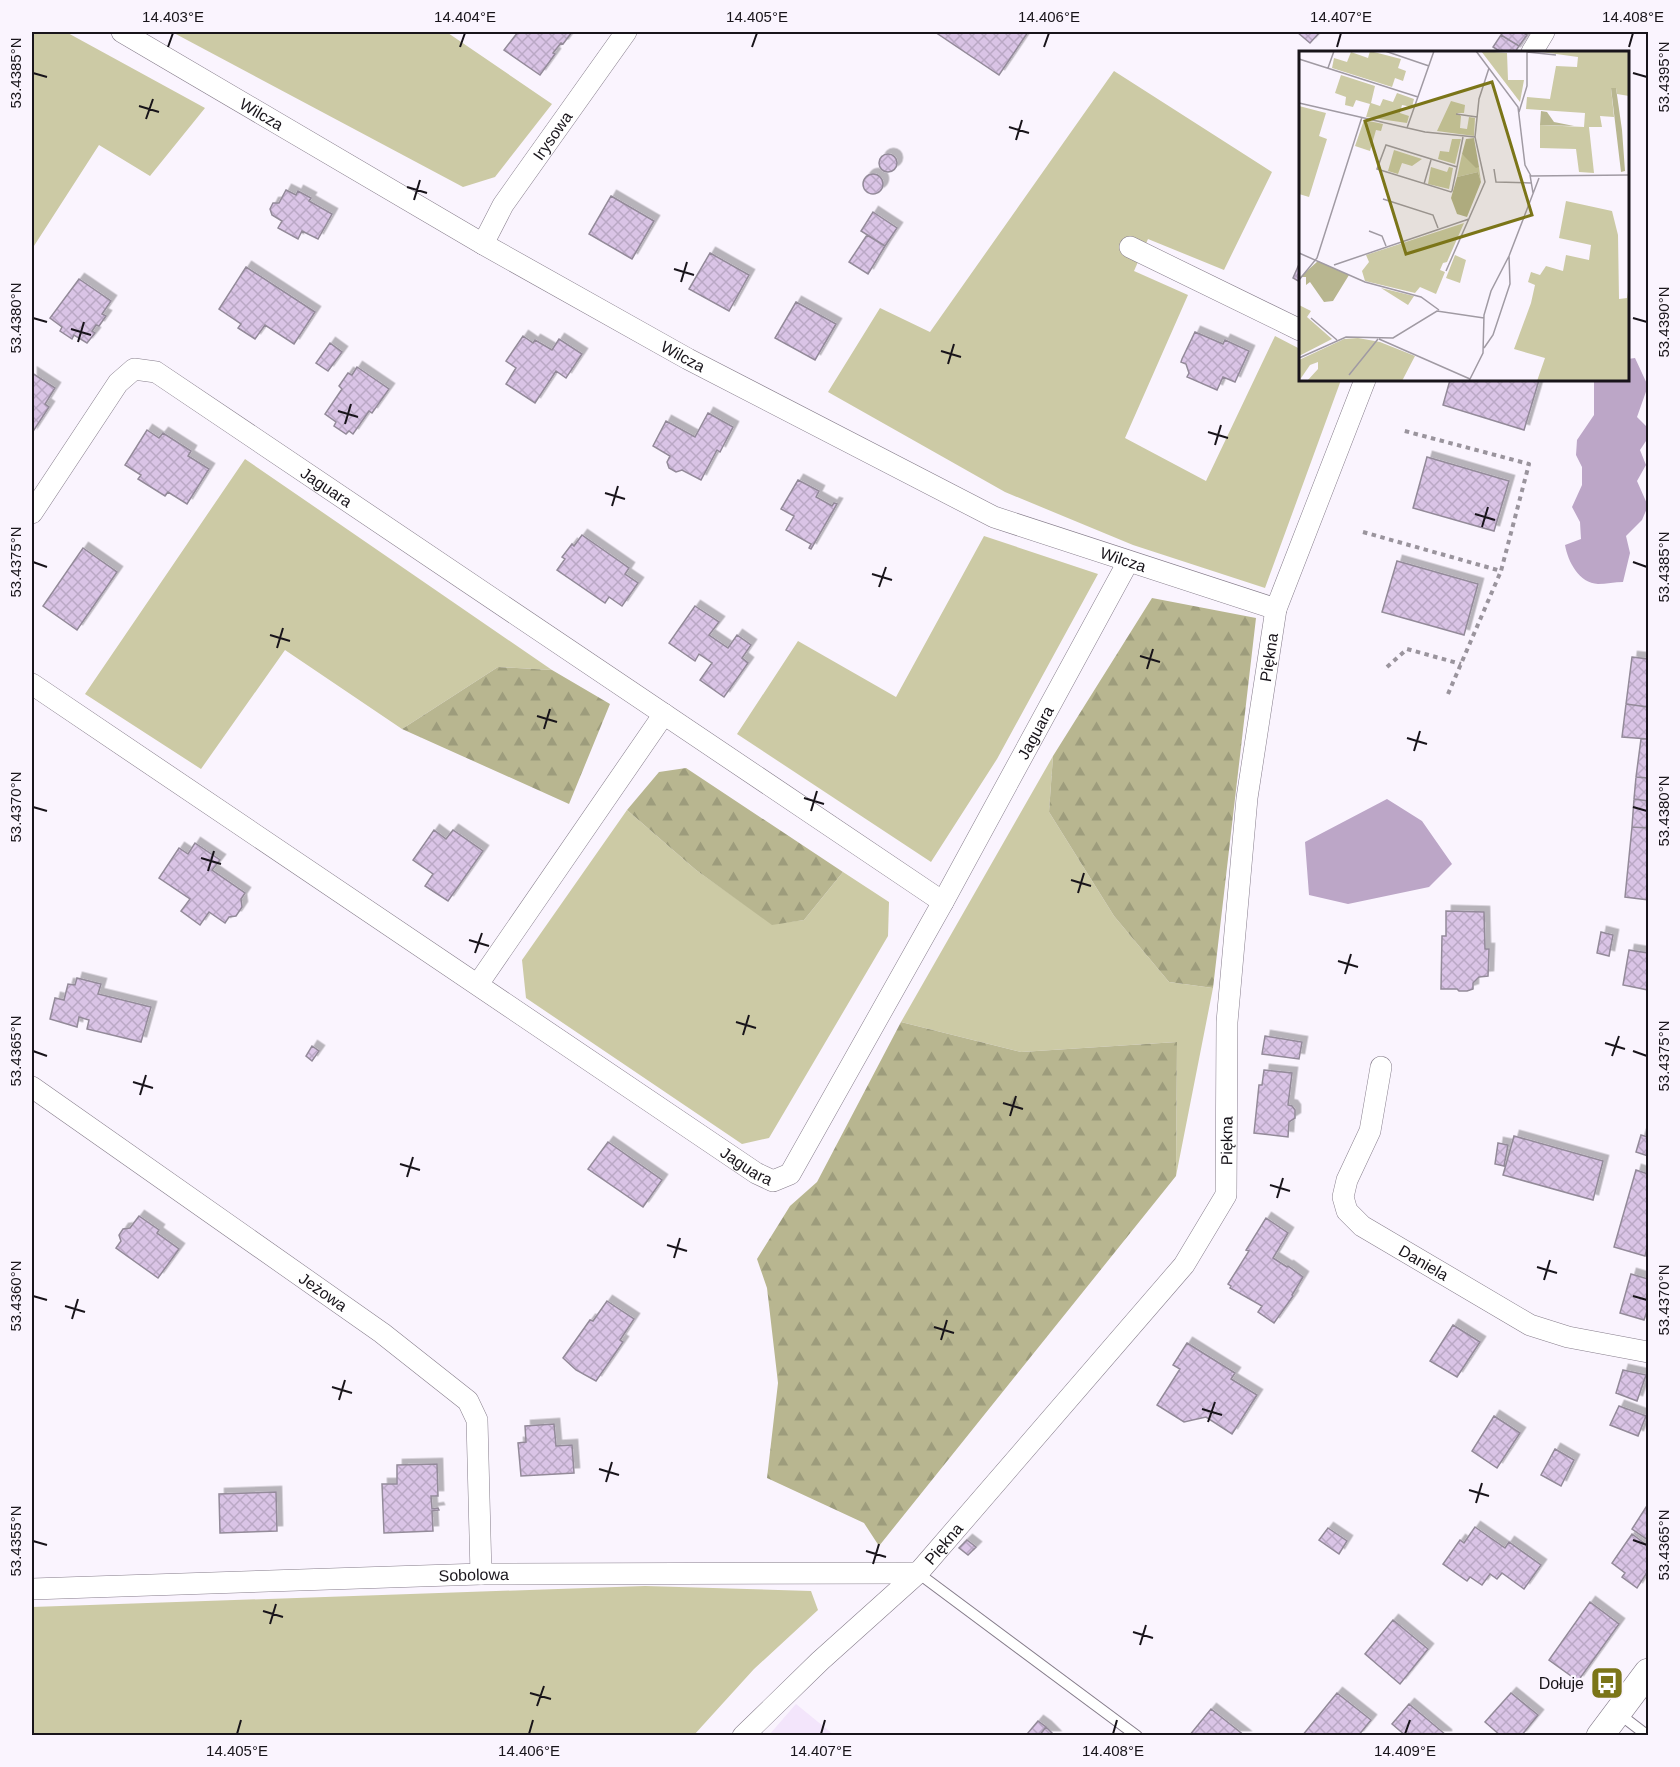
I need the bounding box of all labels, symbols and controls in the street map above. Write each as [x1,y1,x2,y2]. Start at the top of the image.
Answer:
text: 14.403°E [142,8,204,25]
text: 14.404°E [434,8,496,25]
text: 14.405°E [726,8,788,25]
text: 14.406°E [1018,8,1080,25]
text: 14.407°E [1310,8,1372,25]
text: 14.408°E [1602,8,1664,25]
text: 53.4385°N [7,37,24,109]
text: 53.4395°N [1655,41,1672,113]
inset map [1299,51,1629,381]
street label: Wilcza [237,95,286,134]
street label: Irysowa [530,108,576,163]
text: 53.4380°N [7,282,24,354]
text: 53.4390°N [1655,286,1672,358]
street label: Wilcza [658,338,708,375]
street label: Jaguara [298,464,355,511]
text: 53.4375°N [7,526,24,598]
text: 53.4385°N [1655,531,1672,603]
street label: Wilcza [1098,544,1148,575]
street label: Piękna [1257,632,1281,683]
street label: Jaguara [1014,703,1057,762]
text: 53.4370°N [7,771,24,843]
text: 53.4380°N [1655,775,1672,847]
text: 53.4365°N [7,1015,24,1087]
text: 53.4375°N [1655,1020,1672,1092]
street label: Piękna [1218,1116,1235,1165]
street label: Jaguara [717,1144,775,1189]
street label: Daniela [1396,1242,1451,1284]
text: 53.4360°N [7,1260,24,1332]
text: 53.4370°N [1655,1264,1672,1336]
street label: Jeżowa [296,1270,350,1315]
text: 53.4355°N [7,1505,24,1577]
text: 53.4365°N [1655,1509,1672,1581]
street label: Piękna [921,1520,966,1568]
street label: Sobolowa [438,1566,509,1584]
bus stop icon: Dołuje [1589,1665,1625,1701]
place label: Dołuje [1539,1675,1584,1692]
text: 14.405°E [206,1742,268,1759]
text: 14.406°E [498,1742,560,1759]
text: 14.407°E [790,1742,852,1759]
text: 14.408°E [1082,1742,1144,1759]
text: 14.409°E [1374,1742,1436,1759]

